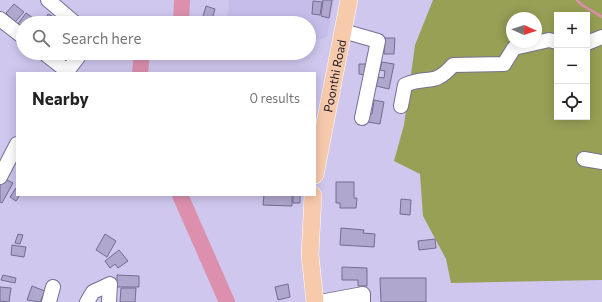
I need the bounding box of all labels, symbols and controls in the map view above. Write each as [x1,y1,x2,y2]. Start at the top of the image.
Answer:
north arrow [506,12,542,48]
map controls [554,12,590,120]
button: + [554,12,590,48]
search box [16,16,316,60]
icon: search [30,27,52,49]
text: Search here [62,29,141,47]
street label: Poonthi Road [320,38,348,113]
button: − [554,48,590,84]
button: locate [554,84,590,120]
text: Nearby [32,88,89,109]
text: 0 results [249,90,300,106]

